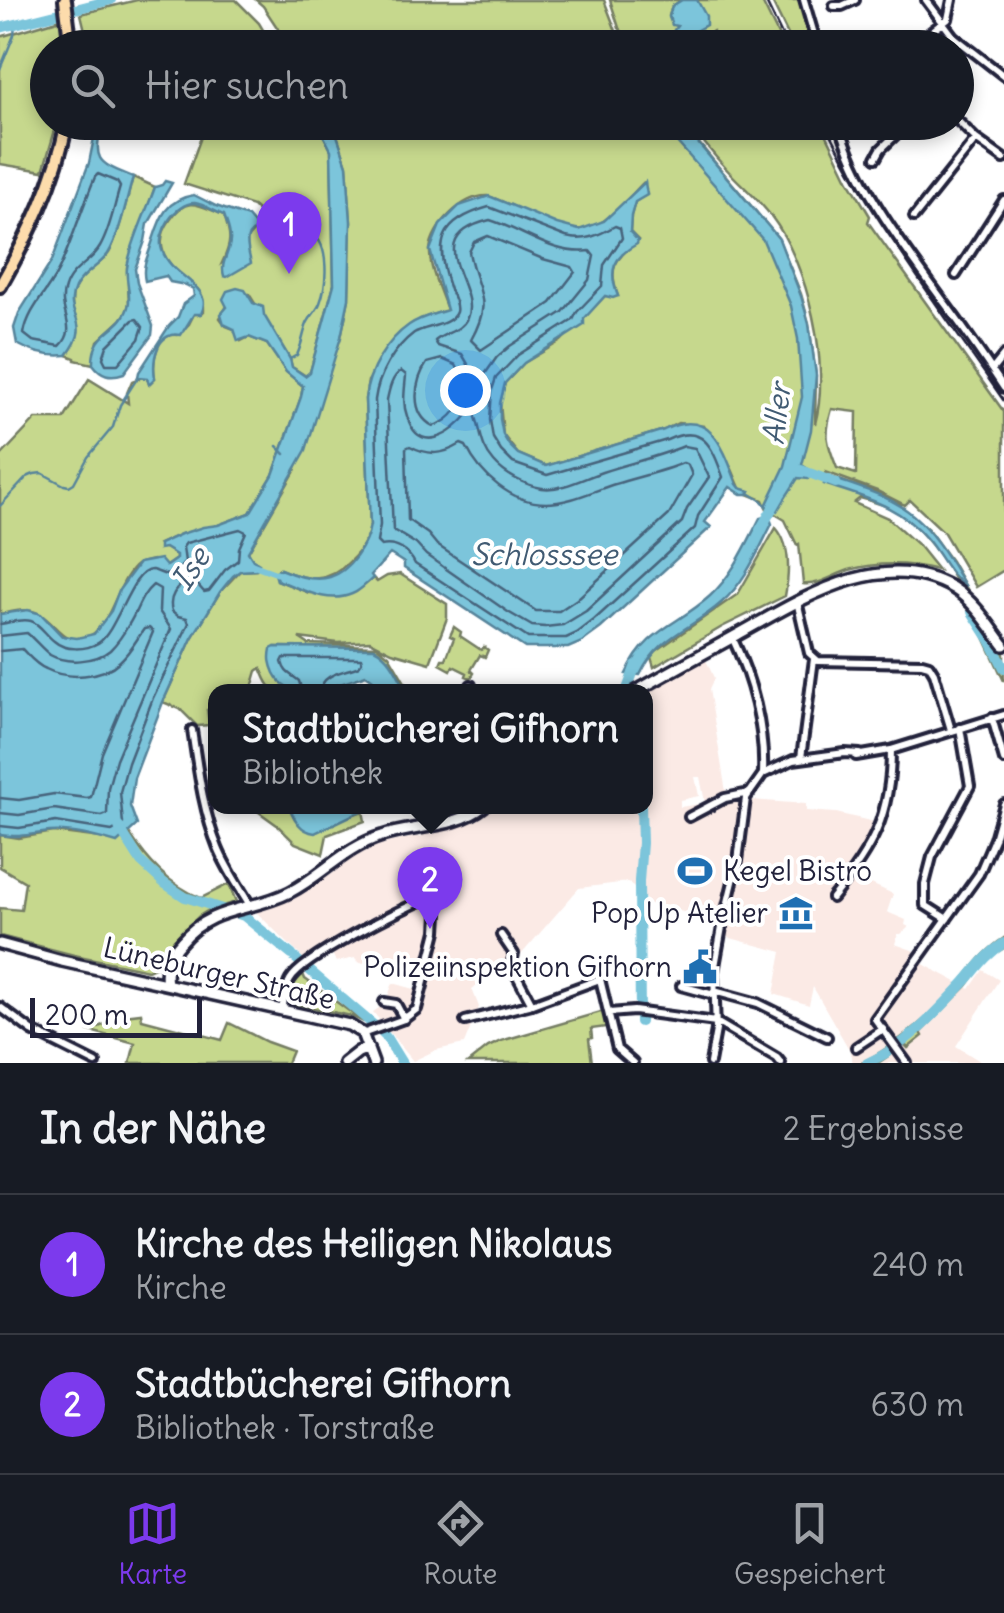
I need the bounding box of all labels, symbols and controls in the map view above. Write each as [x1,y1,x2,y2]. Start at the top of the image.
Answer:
search box [30,30,974,140]
icon: search [65,58,120,113]
text: Hier suchen [145,62,349,109]
pin: 1 [256,192,322,274]
your location [440,365,491,416]
water label: Aller [753,378,799,447]
water label: Schlosssee [471,535,619,573]
water label: Ise [163,539,219,597]
popup [208,684,653,814]
text: Stadtbücherei Gifhorn [242,705,619,752]
text: Bibliothek [242,752,383,793]
pin: 2 [398,846,462,929]
sports icon: Kegel Bistro [676,852,714,890]
place label: Kegel Bistro [723,853,872,889]
museum icon: Pop Up Atelier [777,894,815,932]
place label: Pop Up Atelier [591,895,768,931]
street label: Lüneburger Straße [100,929,338,1017]
public building icon: Polizeiinspektion Gifhorn [681,948,719,986]
place label: Polizeiinspektion Gifhorn [363,949,672,985]
scale bar [30,993,202,1038]
text: 200 m [45,997,128,1033]
text: In der Nähe [40,1102,266,1154]
text: 2 Ergebnisse [783,1108,964,1149]
text: Kirche des Heiligen Nikolaus [135,1220,612,1267]
text: 1 [66,1244,79,1285]
text: 240 m [872,1244,964,1285]
text: Kirche [135,1267,227,1308]
text: Stadtbücherei Gifhorn [135,1360,511,1407]
text: 2 [64,1384,81,1425]
text: 630 m [871,1384,964,1425]
text: Bibliothek · Torstraße [135,1407,435,1448]
tab: Karte [118,1496,187,1592]
tab: Route [424,1496,497,1592]
tab: Gespeichert [734,1496,886,1592]

